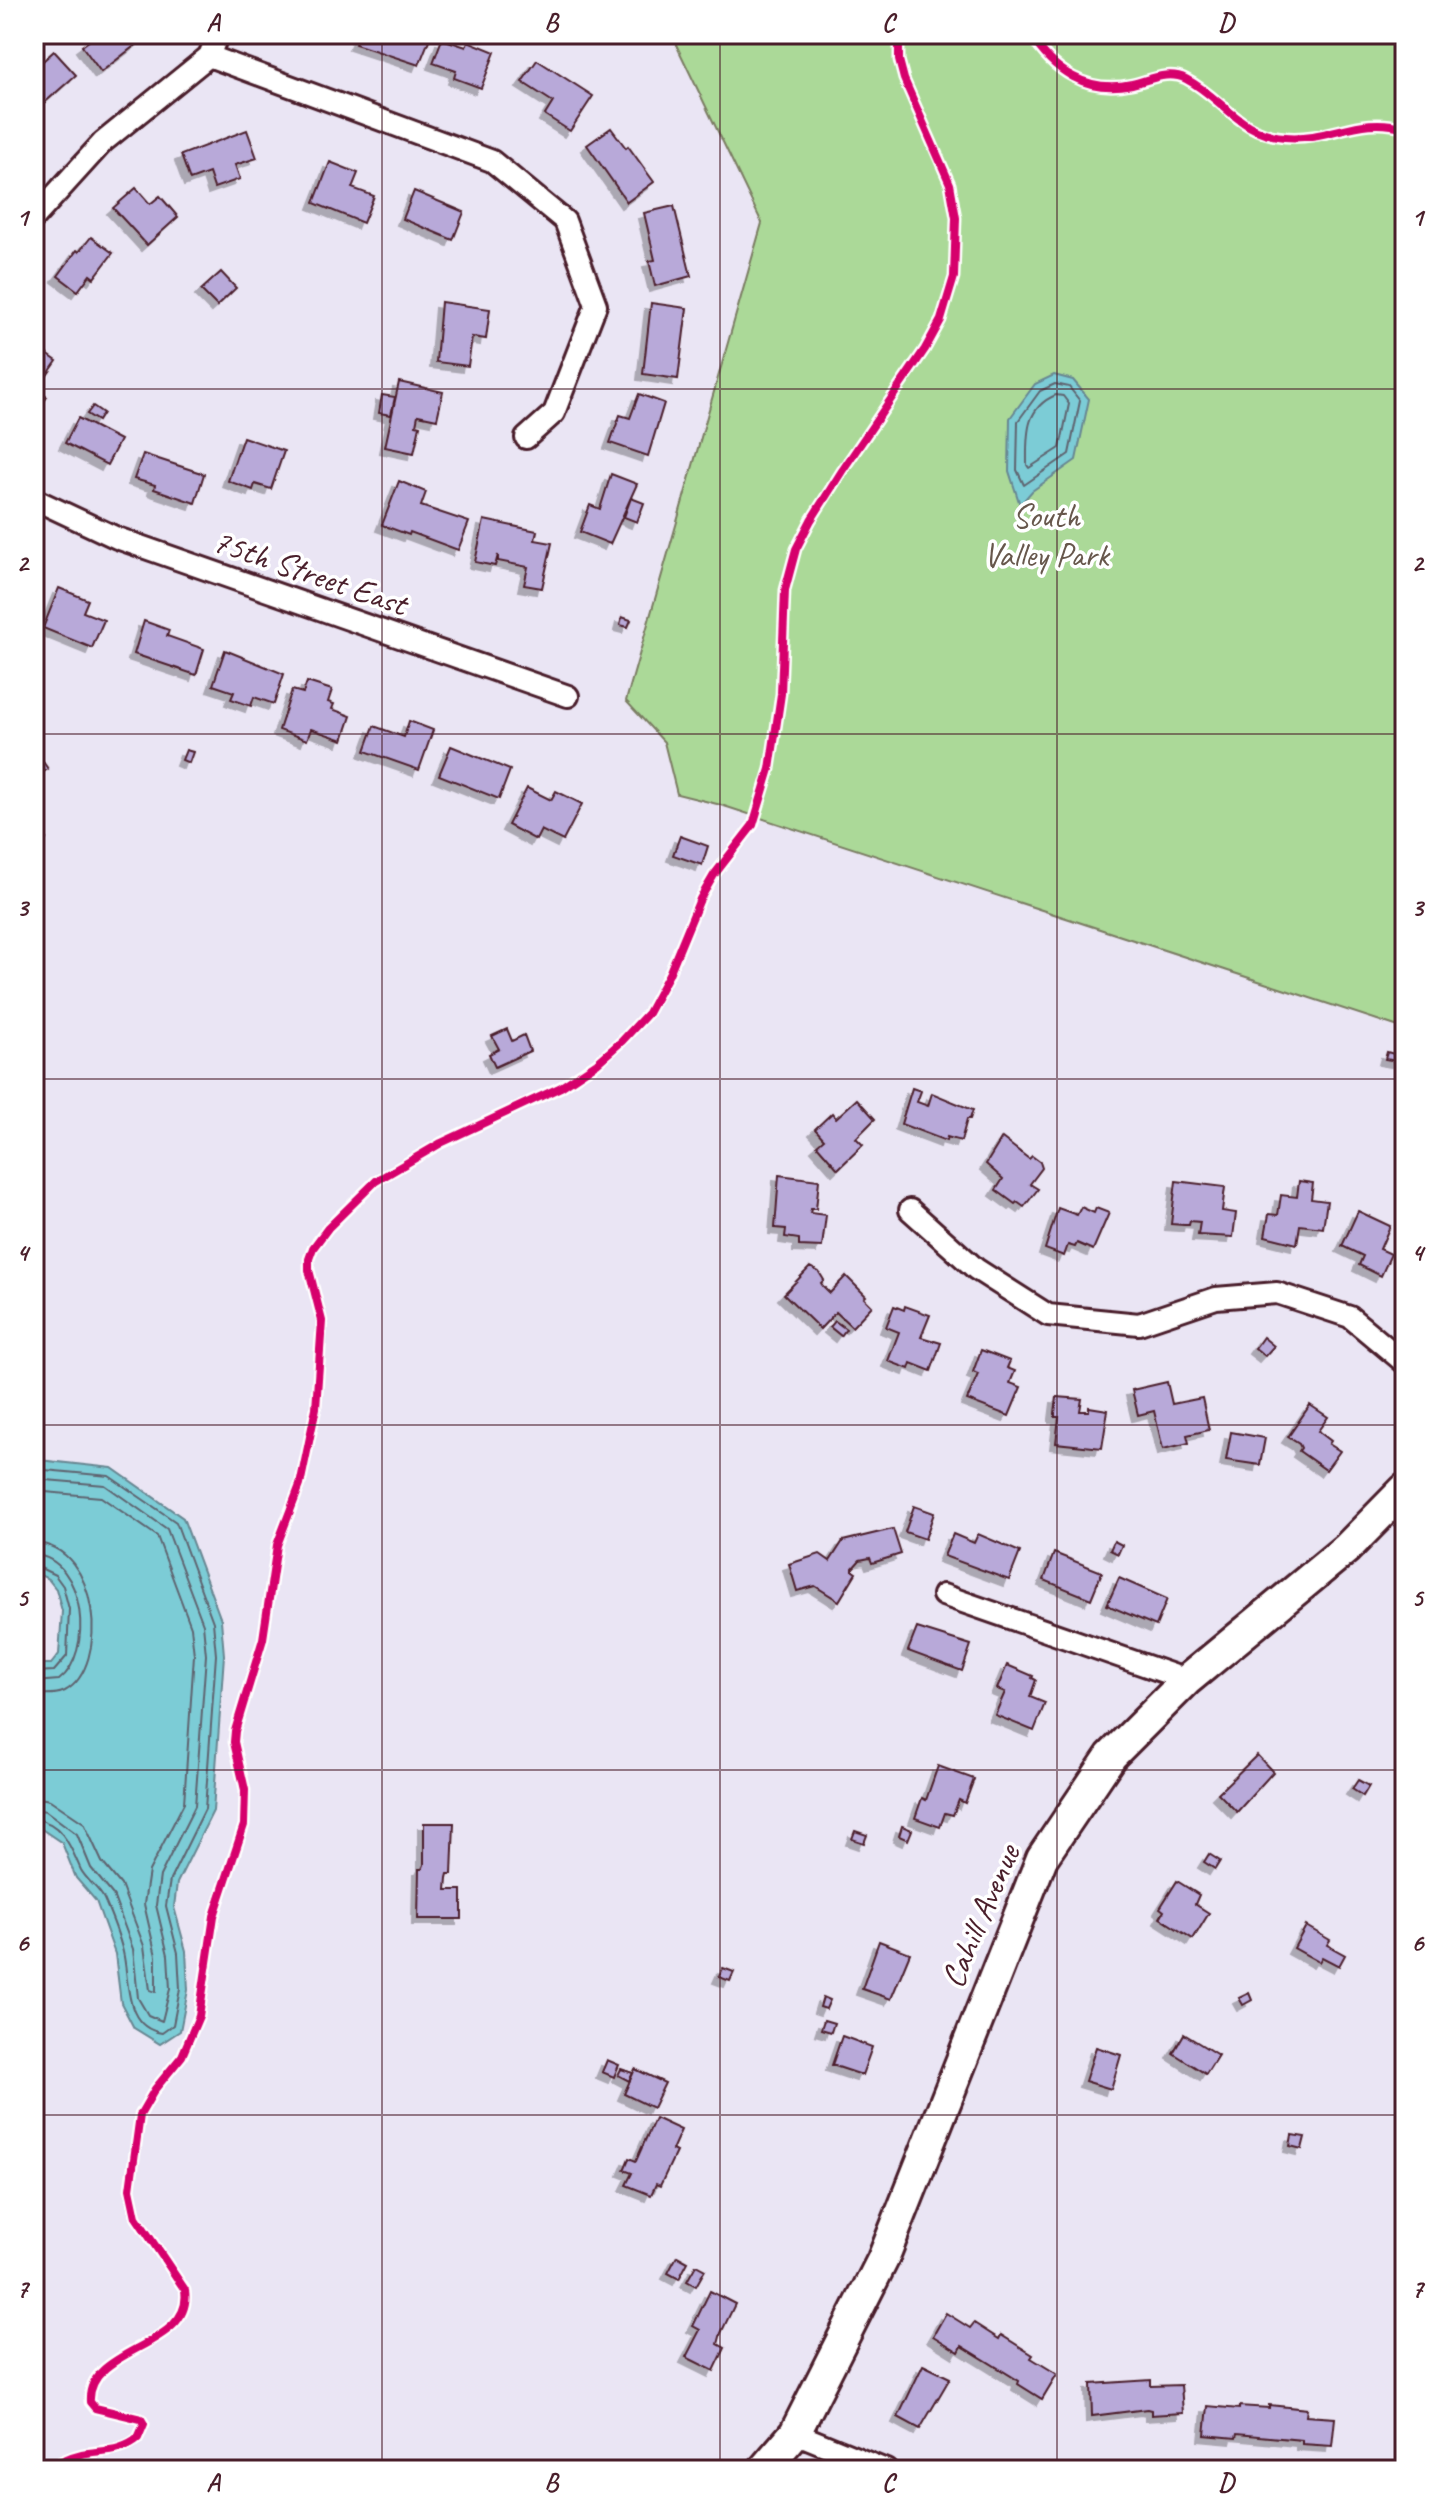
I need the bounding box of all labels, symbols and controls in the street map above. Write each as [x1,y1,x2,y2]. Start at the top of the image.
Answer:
text: A [206,6,221,39]
text: B [544,6,560,39]
text: C [882,6,898,39]
text: D [1218,6,1236,39]
text: 1 [16,201,31,234]
text: 1 [1411,201,1426,234]
park label: South Valley Park [983,494,1111,576]
street label: 75th Street East [208,519,416,626]
text: 2 [16,546,30,579]
text: 2 [1411,546,1425,579]
text: 3 [16,891,30,924]
text: 3 [1411,891,1425,924]
text: 4 [16,1236,31,1269]
text: 4 [1411,1236,1426,1269]
text: 5 [16,1581,30,1614]
text: 5 [1411,1581,1425,1614]
street label: Cahill Avenue [931,1836,1030,1994]
text: 6 [16,1926,30,1959]
text: 6 [1411,1926,1425,1959]
text: 7 [16,2272,30,2305]
text: 7 [1411,2272,1425,2305]
text: A [206,2466,221,2499]
text: B [544,2466,560,2499]
text: C [882,2466,898,2499]
text: D [1218,2466,1236,2499]

